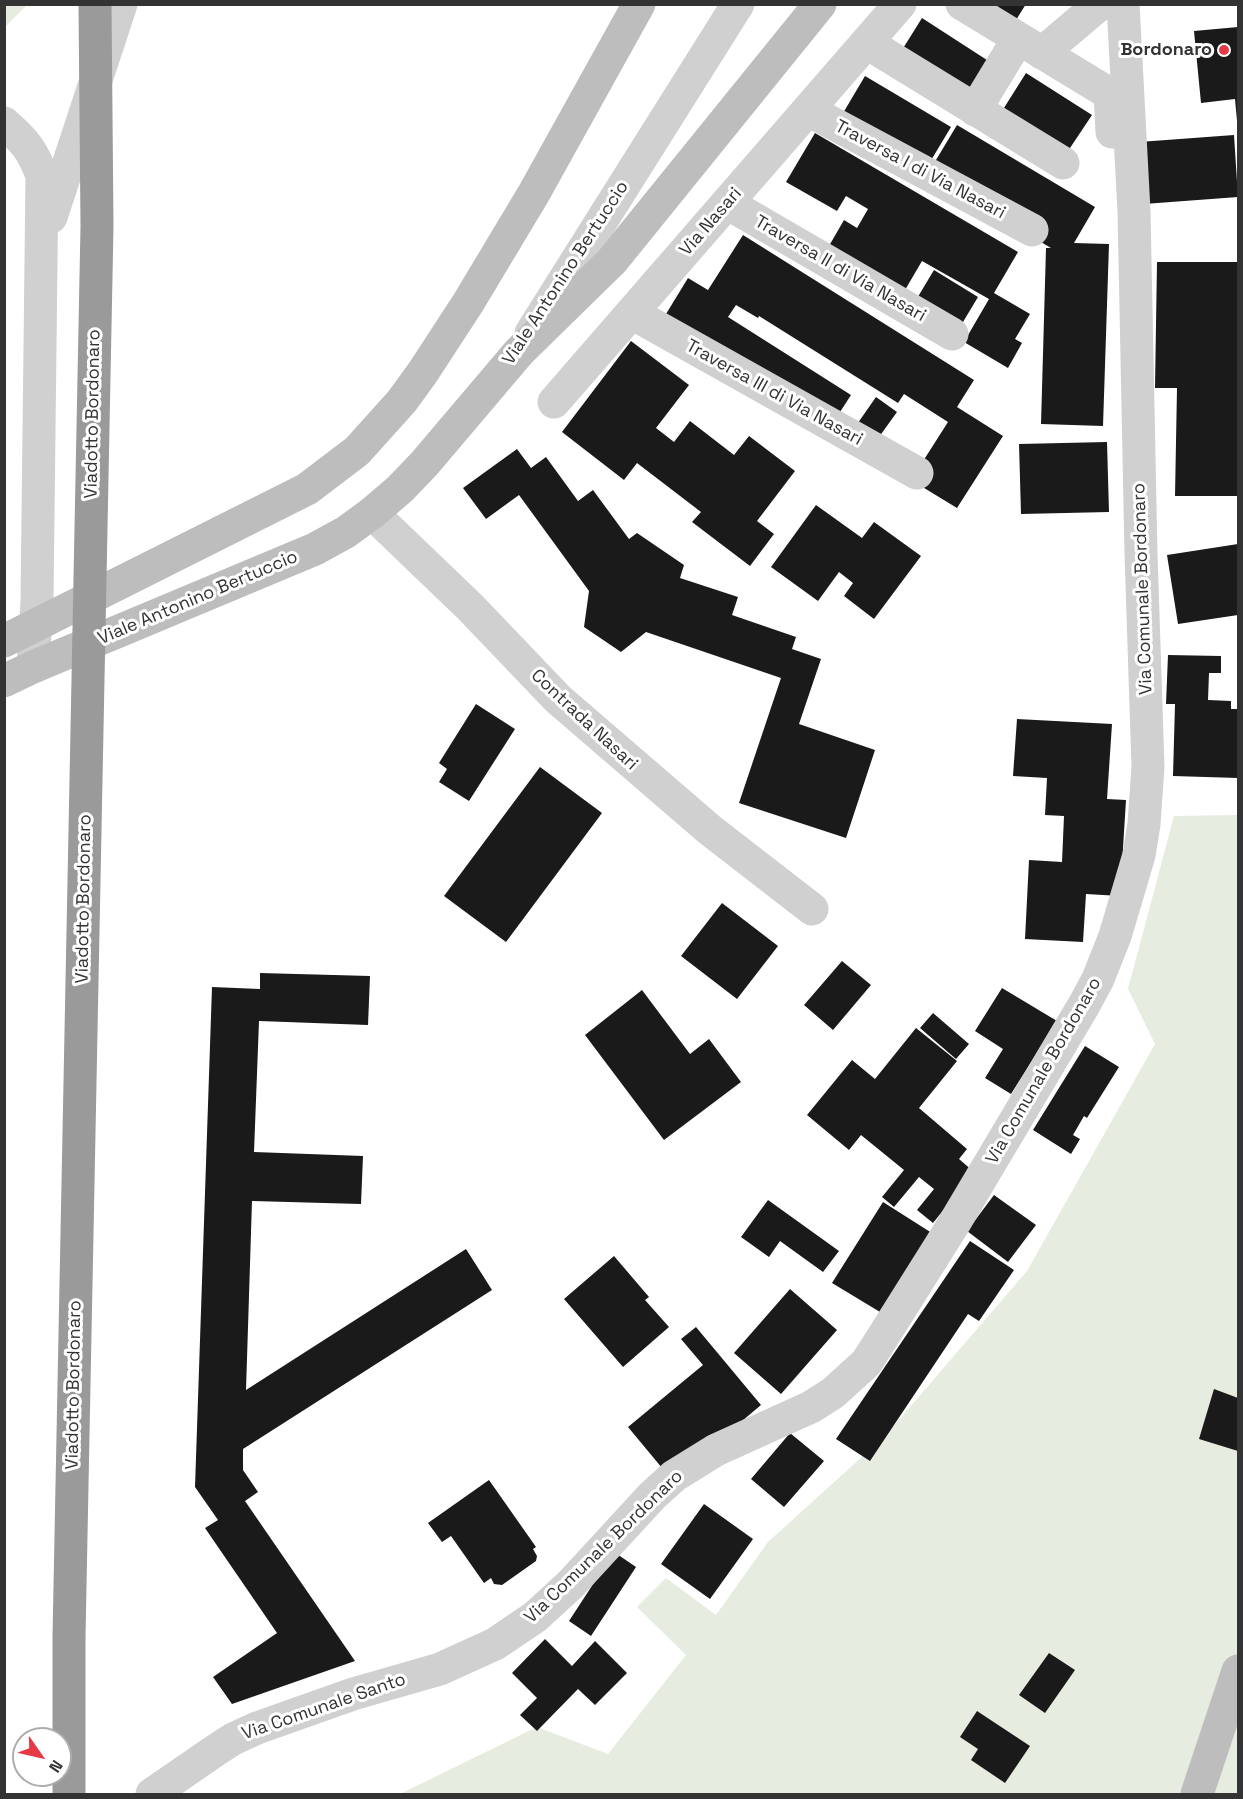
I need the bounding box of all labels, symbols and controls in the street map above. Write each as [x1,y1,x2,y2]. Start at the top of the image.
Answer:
place label: Bordonaro [1120,39,1212,61]
marker: Bordonaro [1217,43,1231,57]
street label: Traversa I di Via Nasari [831,116,1009,224]
street label: Viale Antonino Bertuccio [498,177,634,369]
street label: Via Nasari [675,183,747,261]
street label: Traversa II di Via Nasari [750,211,930,327]
street label: Viadotto Bordonaro [81,329,105,499]
street label: Traversa III di Via Nasari [682,335,866,451]
street label: Via Comunale Bordonaro [1129,483,1157,695]
street label: Viale Antonino Bertuccio [95,546,301,650]
street label: Contrada Nasari [526,665,642,775]
street label: Viadotto Bordonaro [72,814,96,984]
street label: Via Comunale Bordonaro [982,974,1106,1168]
street label: Viadotto Bordonaro [62,1300,86,1470]
street label: Via Comunale Bordonaro [520,1466,688,1628]
street label: Via Comunale Santo [239,1669,409,1745]
north arrow [12,1727,72,1787]
text: N [44,1756,67,1777]

